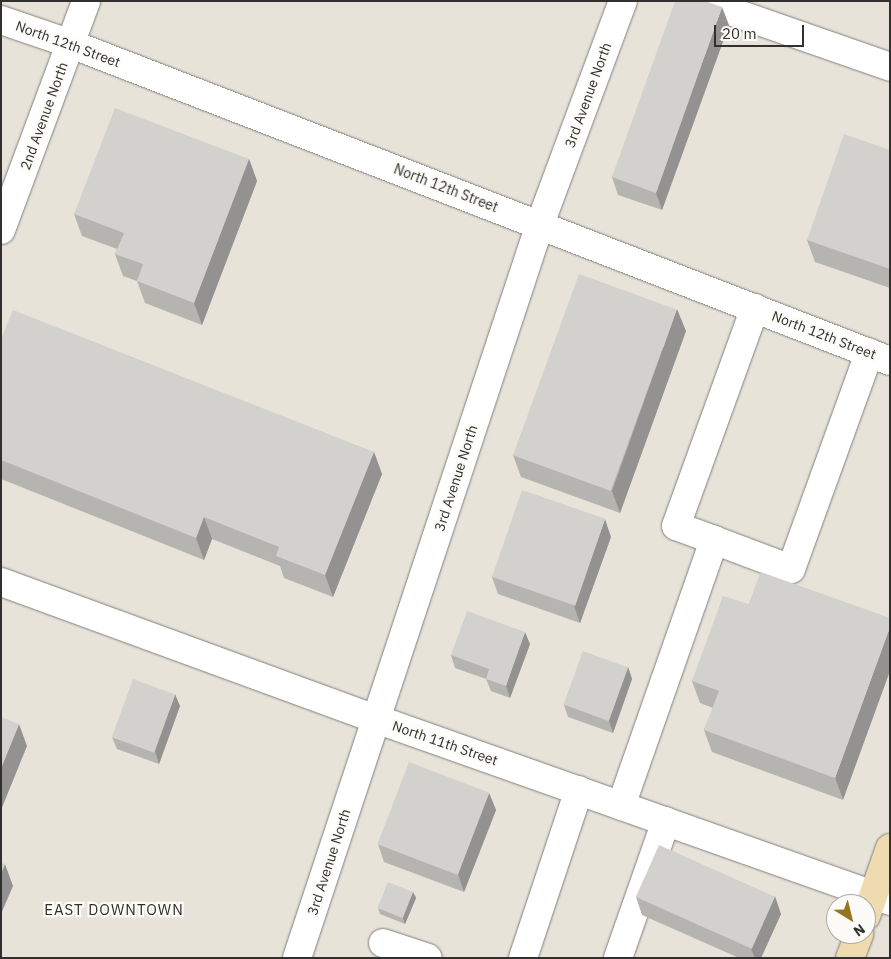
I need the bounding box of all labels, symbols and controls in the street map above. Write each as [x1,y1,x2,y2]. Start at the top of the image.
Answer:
scale bar [716,15,806,47]
street label: North 12th Street [13,17,123,71]
text: 20 m [722,24,757,43]
street label: 3rd Avenue North [561,40,615,150]
street label: 2nd Avenue North [17,60,71,172]
street label: North 12th Street [391,160,501,216]
street label: North 12th Street [769,307,879,363]
street label: 3rd Avenue North [431,423,481,533]
street label: North 11th Street [390,717,500,769]
street label: 3rd Avenue North [304,807,354,917]
north arrow [826,894,876,944]
district label: EAST DOWNTOWN [43,901,185,919]
text: N [850,920,869,941]

